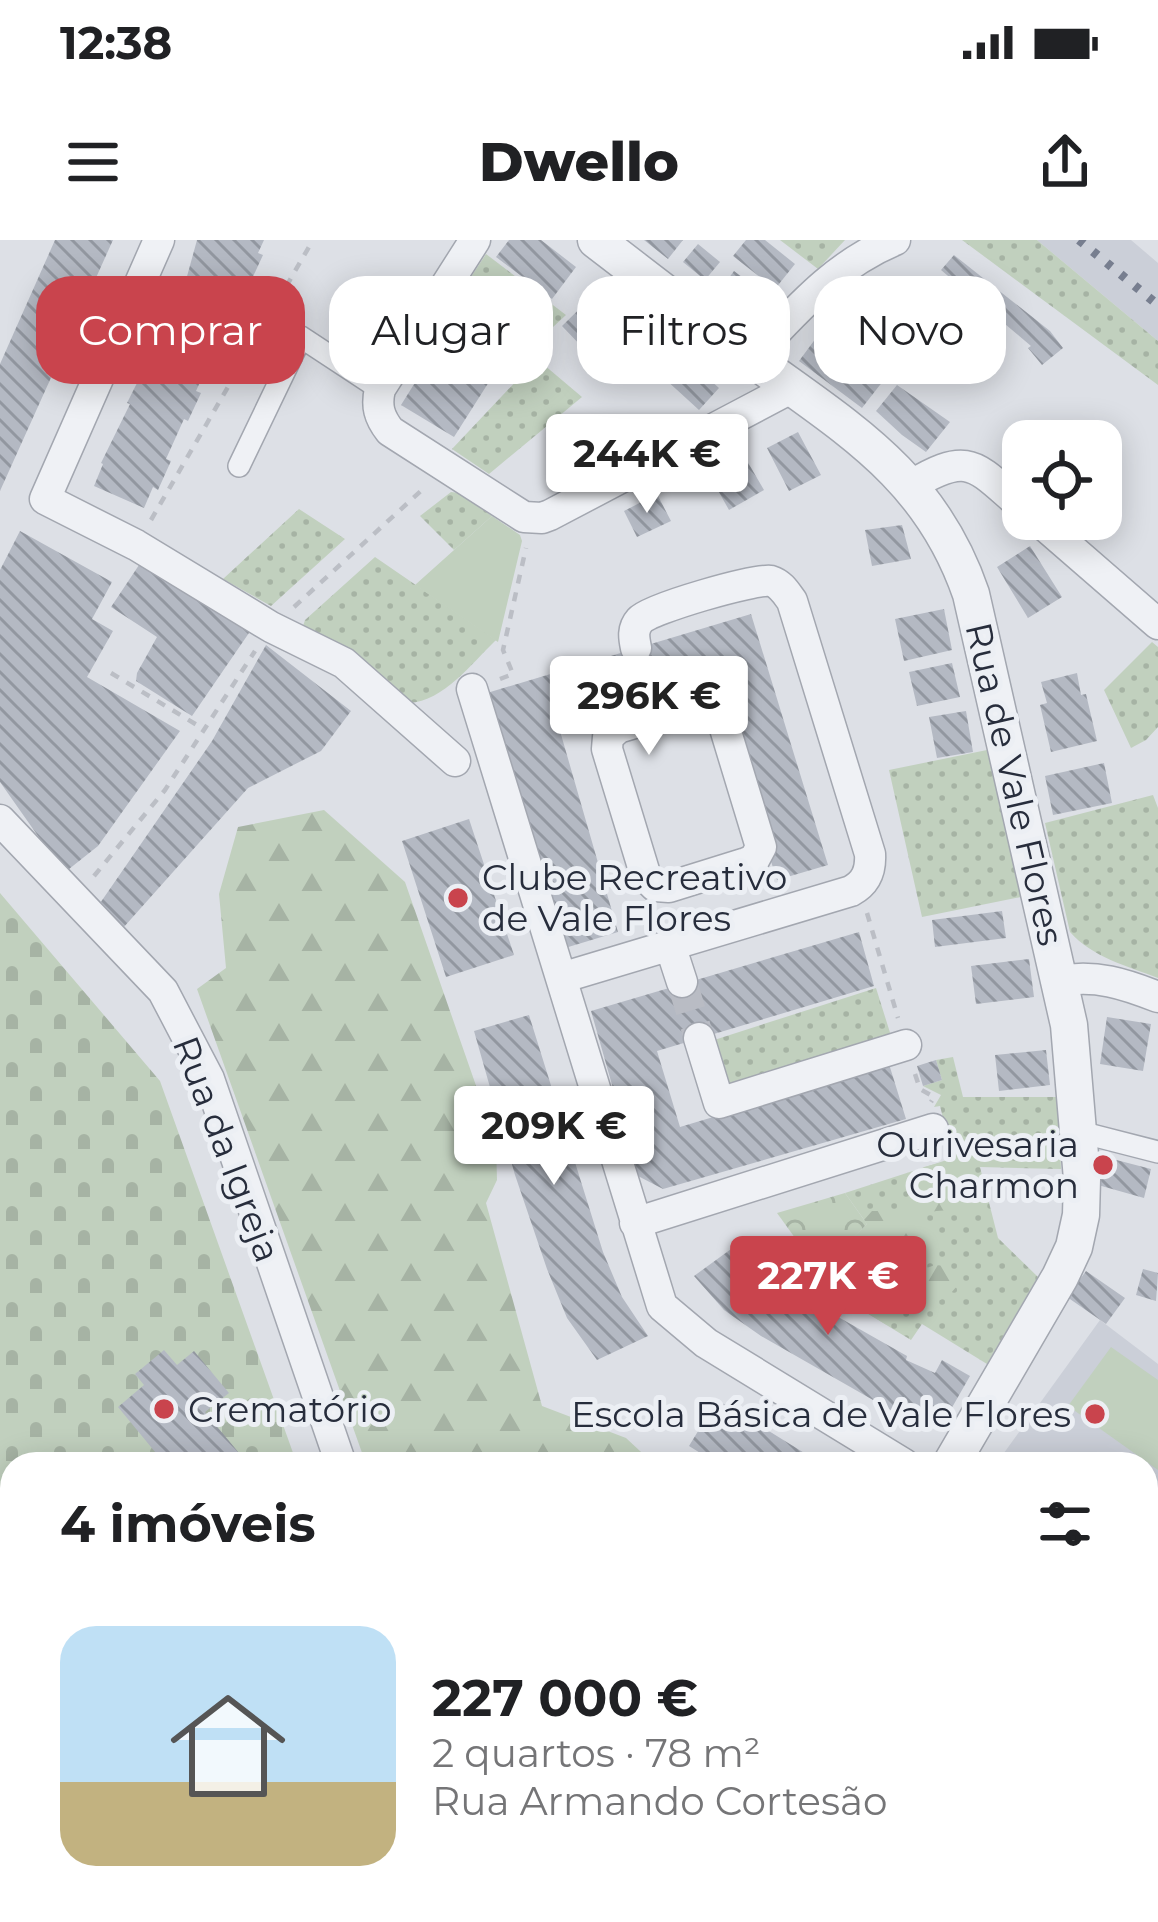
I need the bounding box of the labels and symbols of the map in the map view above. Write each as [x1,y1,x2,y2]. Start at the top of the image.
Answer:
pin: 244K € [549,414,745,516]
street label: Rua de Vale Flores [956,618,1074,950]
pin: 296K € [551,656,747,758]
place label: Clube Recreativo de Vale Flores [482,855,787,940]
marker: Clube Recreativo de Vale Flores [445,885,471,911]
street label: Rua da Igreja [164,1030,290,1268]
pin: 209K € [456,1086,652,1188]
place label: Ourivesaria Charmon [876,1122,1079,1207]
marker: Ourivesaria Charmon [1090,1152,1116,1178]
pin: 227K € [730,1236,926,1338]
place label: Crematório [188,1387,392,1431]
place label: Escola Básica de Vale Flores [571,1392,1071,1436]
marker: Crematório [151,1396,177,1422]
marker: Escola Básica de Vale Flores [1082,1401,1108,1427]

